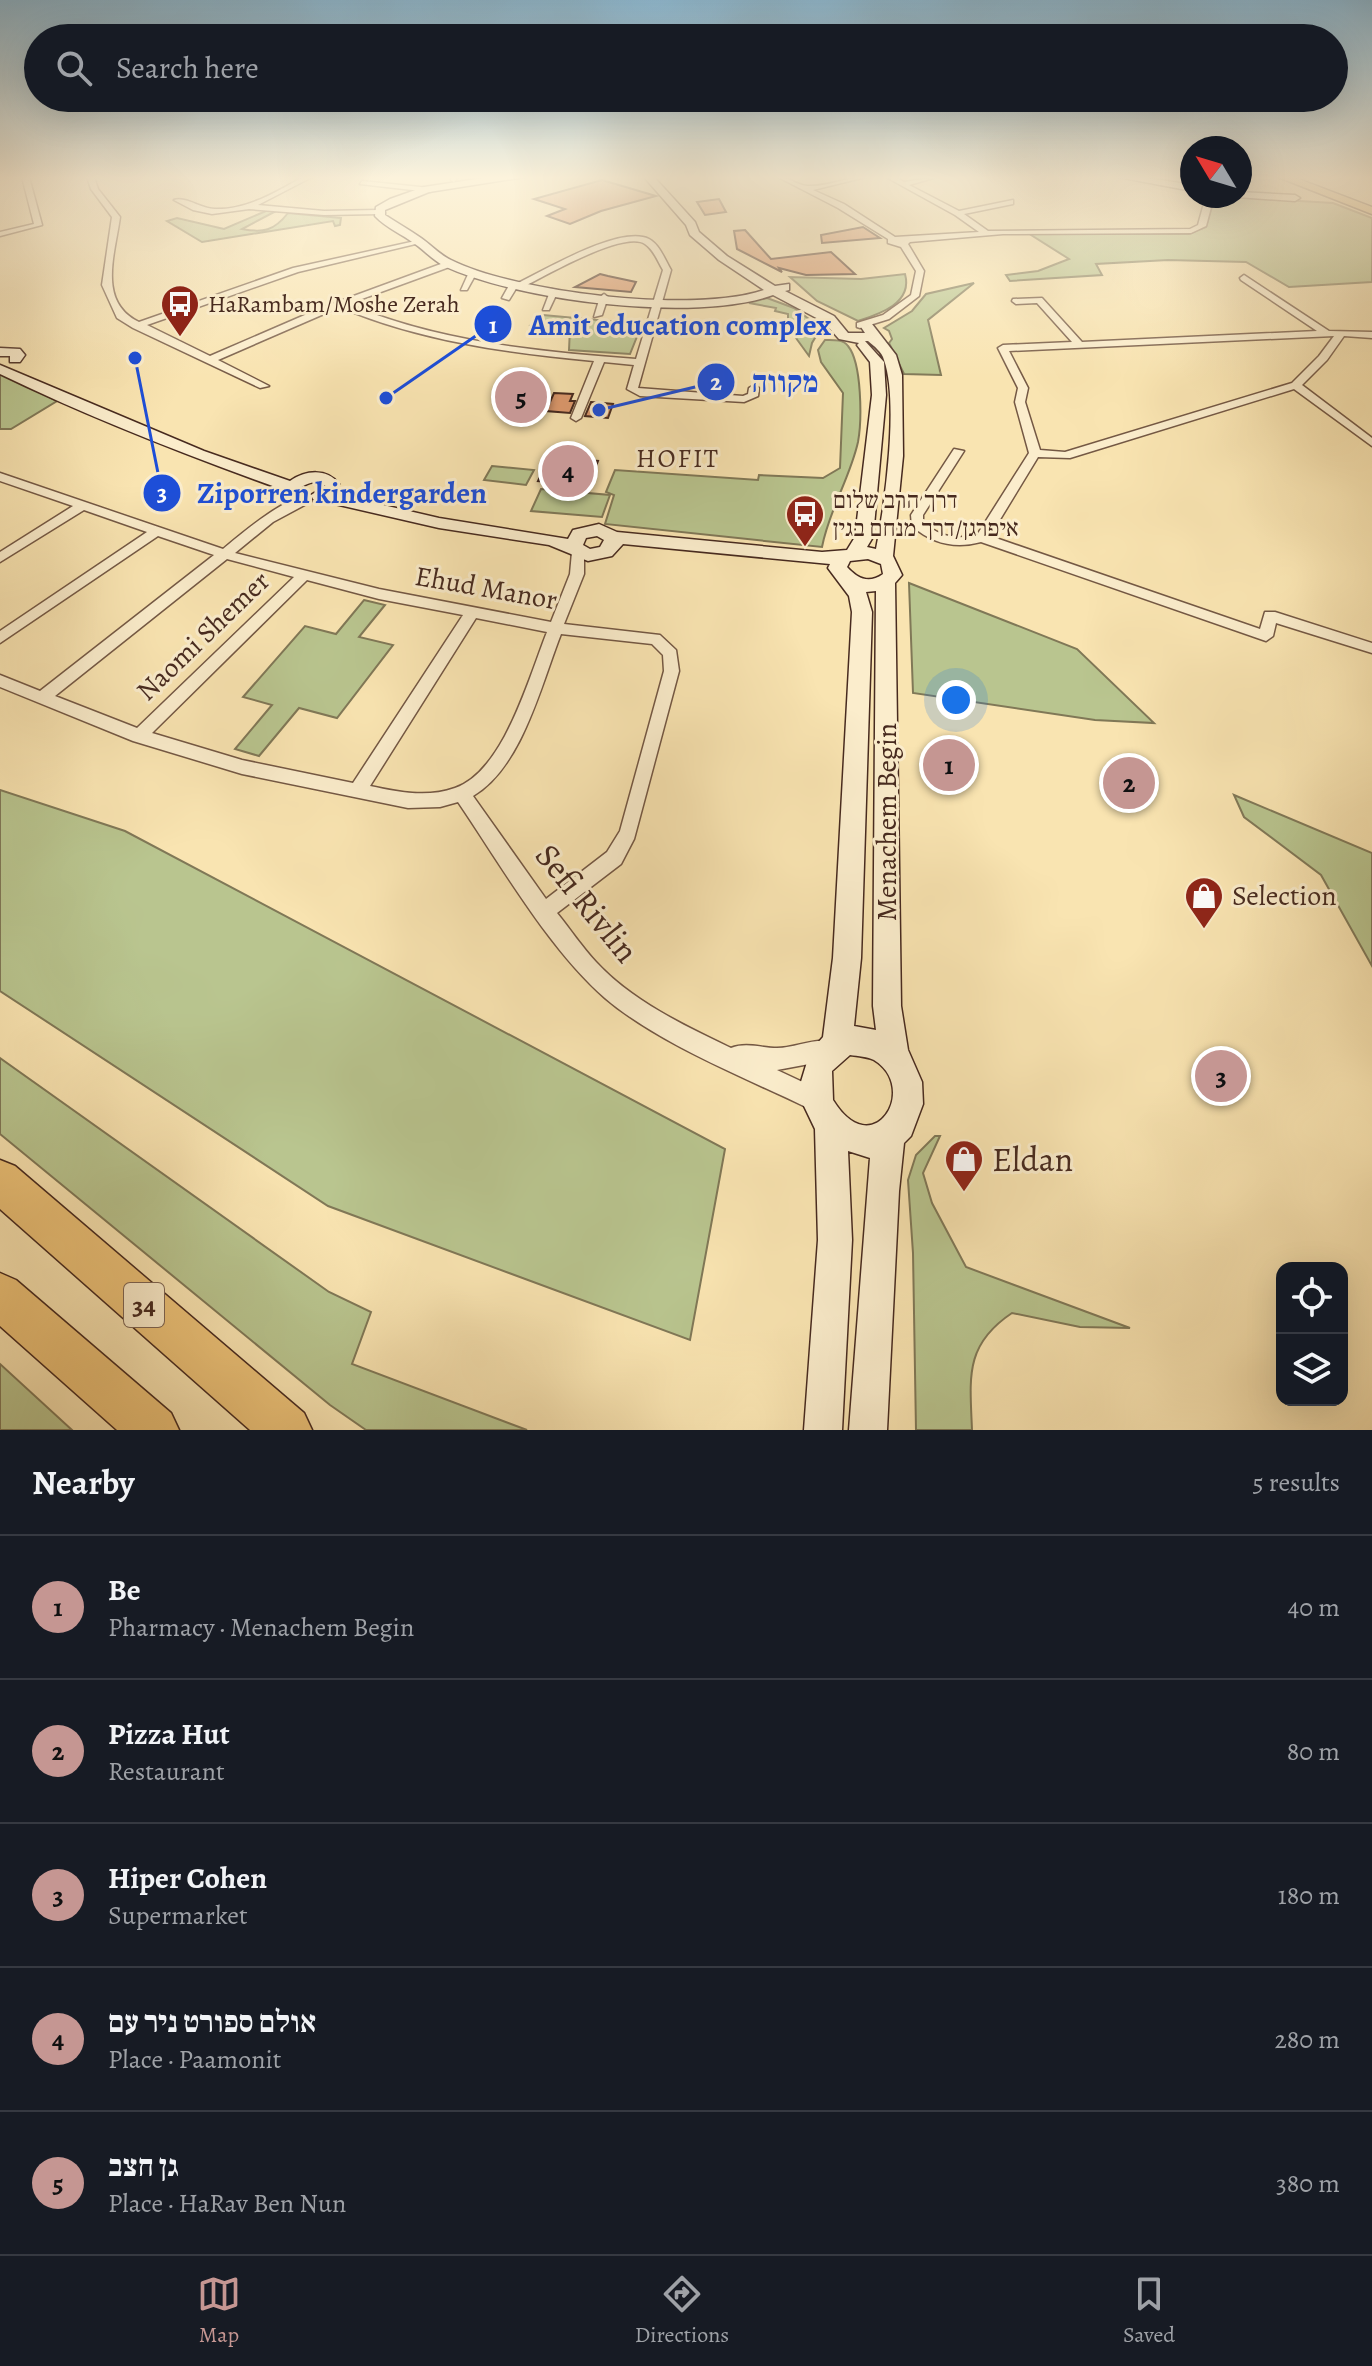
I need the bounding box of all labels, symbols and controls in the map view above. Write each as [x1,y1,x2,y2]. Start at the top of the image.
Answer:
search box [24,24,1348,112]
icon: search [52,46,96,90]
text: Search here [116,48,259,88]
north arrow [1180,136,1252,208]
bus stop icon: HaRambam/Moshe Zerah [159,283,201,338]
place label: HaRambam/Moshe Zerah [208,288,460,320]
callout: Amit education complex [473,297,847,351]
text: Amit education complex [528,305,831,345]
text: 1 [489,309,498,341]
callout: מקווה [696,355,835,409]
text: מקווה [752,362,818,402]
text: 2 [710,366,722,398]
pin: 5 [495,367,547,427]
pin: 4 [542,441,594,501]
district label: HOFIT [636,441,720,476]
callout: Ziporren kindergarden [142,466,503,520]
text: Ziporren kindergarden [197,473,487,513]
text: 3 [157,477,167,509]
place label: דרך הרב שלום איפרגן/דרך מנחם בגין [833,484,1019,544]
bus stop icon: דרך הרב שלום איפרגן/דרך מנחם בגין [784,493,826,548]
street label: Ehud Manor [412,557,560,619]
street label: Naomi Shemer [128,562,278,709]
your location [936,680,976,720]
street label: Menachem Begin [868,723,906,921]
pin: 1 [923,735,975,795]
pin: 2 [1103,753,1155,813]
street label: Sefi Rivlin [524,833,650,973]
shop icon: Selection [1183,875,1225,930]
place label: Selection [1232,877,1337,915]
pin: 3 [1195,1046,1247,1106]
place label: Eldan [992,1136,1073,1183]
shop icon: Eldan [943,1138,985,1193]
map controls [1276,1262,1348,1406]
button: locate [1276,1262,1348,1334]
road number: 34 [124,1283,164,1327]
button: layers [1276,1334,1348,1406]
text: Nearby [32,1459,135,1506]
text: 5 results [1252,1465,1340,1500]
text: Be [108,1570,141,1610]
text: 1 [53,1590,63,1625]
text: 40 m [1288,1590,1340,1625]
text: Pharmacy · Menachem Begin [108,1610,414,1645]
text: Pizza Hut [108,1714,230,1754]
text: 2 [52,1734,64,1769]
text: 80 m [1287,1734,1340,1769]
text: Restaurant [108,1754,225,1789]
text: Hiper Cohen [108,1858,267,1898]
text: 3 [52,1878,64,1913]
text: 180 m [1278,1878,1340,1913]
text: Supermarket [108,1898,248,1933]
text: אולם ספורט ניר עם [108,2002,316,2042]
text: 4 [52,2022,64,2057]
text: 280 m [1274,2022,1340,2057]
text: Place · Paamonit [108,2042,281,2077]
text: גן חצב [108,2146,179,2186]
text: 5 [52,2166,64,2201]
text: 380 m [1276,2166,1340,2201]
text: Place · HaRav Ben Nun [108,2186,346,2221]
tab: Map [197,2272,241,2350]
tab: Directions [635,2272,729,2350]
tab: Saved [1123,2272,1175,2350]

